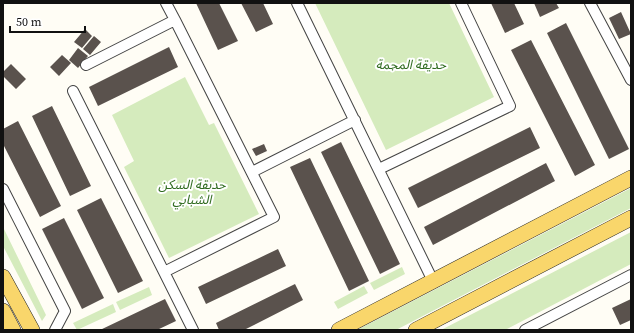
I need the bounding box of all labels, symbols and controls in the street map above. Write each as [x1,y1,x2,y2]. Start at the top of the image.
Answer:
scale bar [10,8,85,34]
text: 50 m [16,14,42,30]
park label: حديقة المجمة [376,56,447,73]
park label: حدبقة السكن الشبابي [158,176,226,210]

